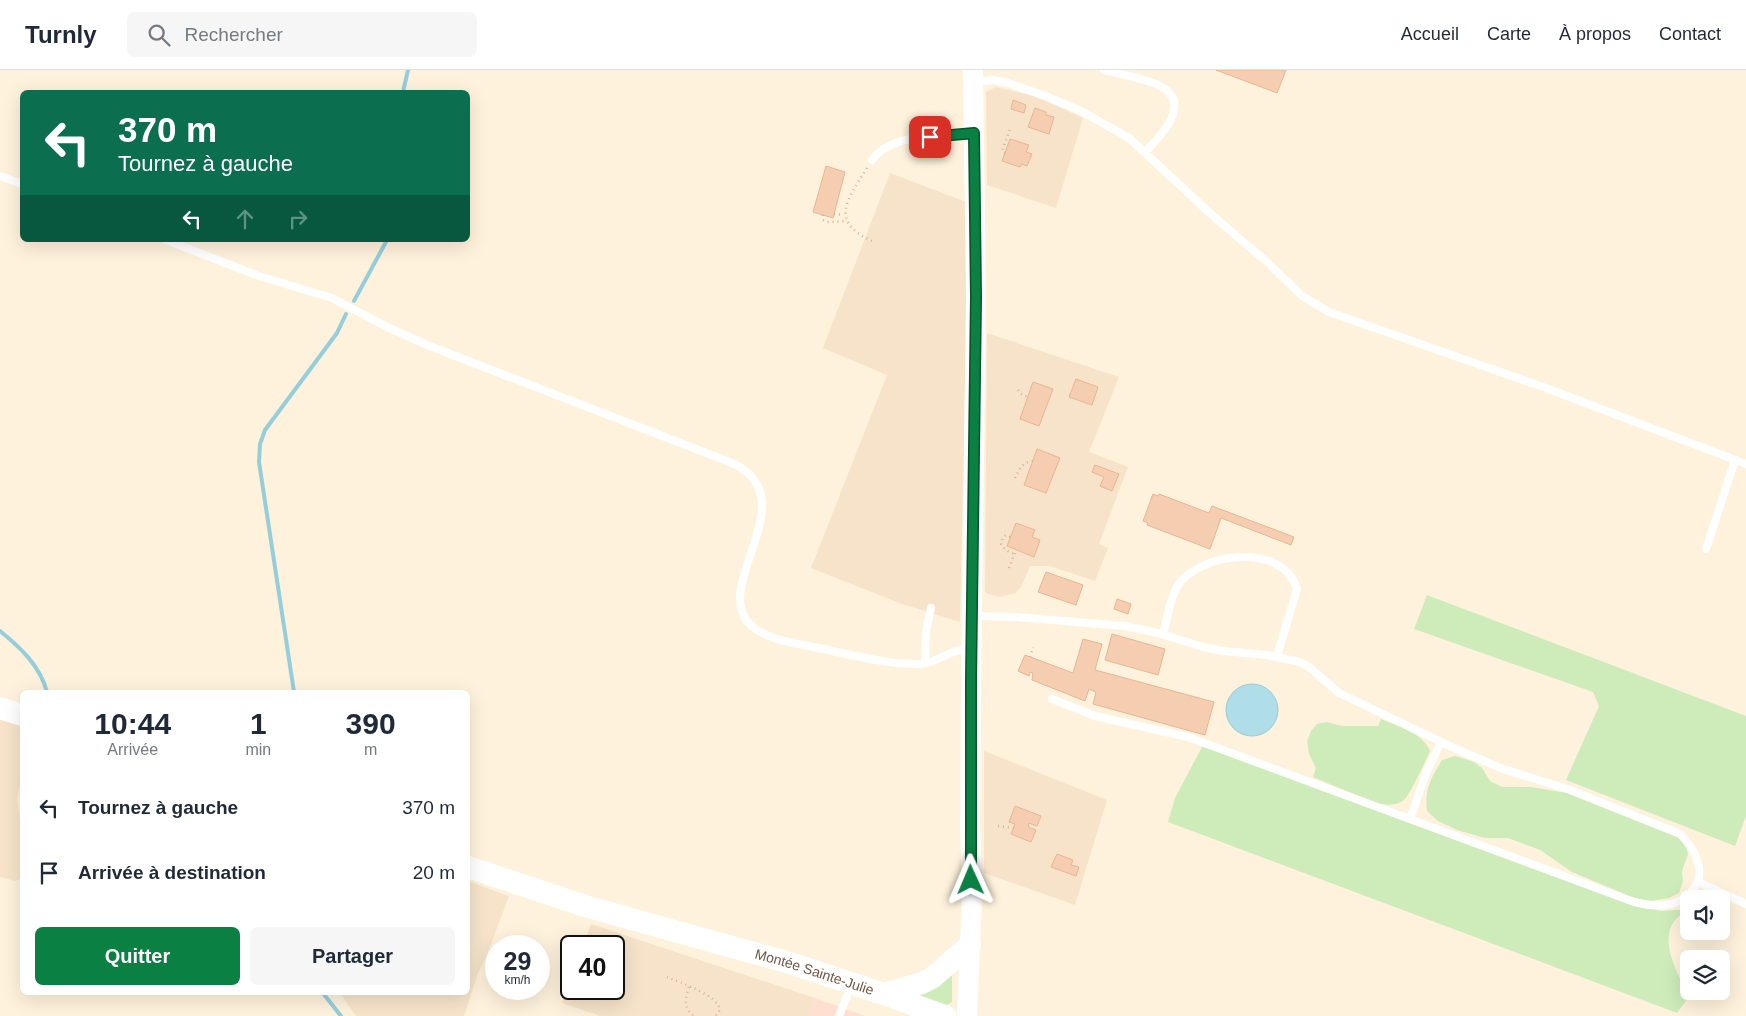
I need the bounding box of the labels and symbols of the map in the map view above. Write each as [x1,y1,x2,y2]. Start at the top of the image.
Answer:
pin [909,116,951,158]
position arrow [944,853,996,905]
speed limit sign: 40 [560,935,625,1000]
street label: Montée Sainte-Julie [753,946,876,998]

